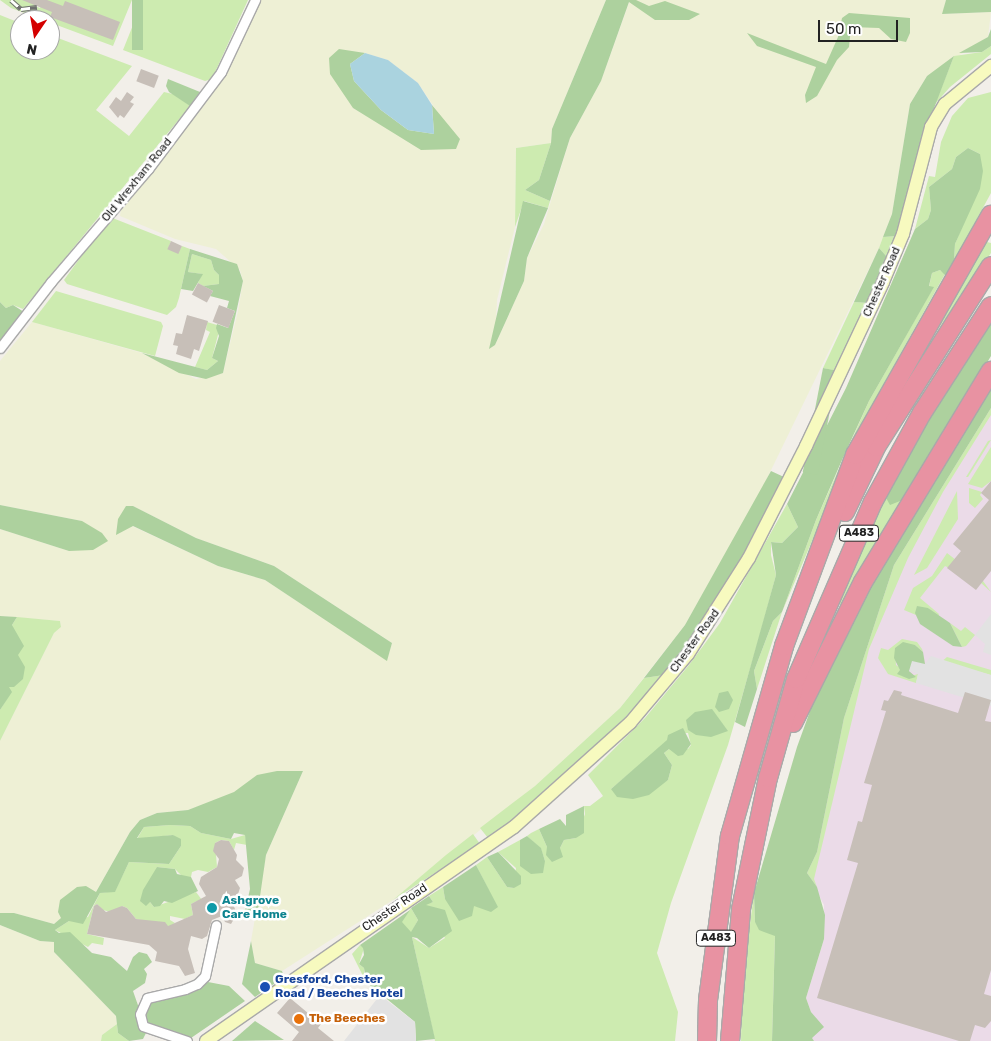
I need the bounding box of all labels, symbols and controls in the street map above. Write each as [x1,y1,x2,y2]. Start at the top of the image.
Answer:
north arrow [10,10,60,60]
scale bar [821,10,901,42]
text: 50 m [826,20,861,38]
text: N [25,40,39,59]
street label: Old Wrexham Road [99,135,175,225]
street label: Chester Road [860,245,904,319]
road number: A483 [838,524,880,542]
street label: Chester Road [667,606,723,676]
street label: Chester Road [360,881,430,935]
place label: Ashgrove Care Home [222,894,287,922]
marker: Ashgrove Care Home [206,902,218,914]
road number: A483 [695,930,737,946]
place label: Gresford, Chester Road / Beeches Hotel [275,973,403,1001]
marker: Gresford, Chester Road / Beeches Hotel [259,981,271,993]
place label: The Beeches [309,1012,385,1026]
marker: The Beeches [293,1013,305,1025]

